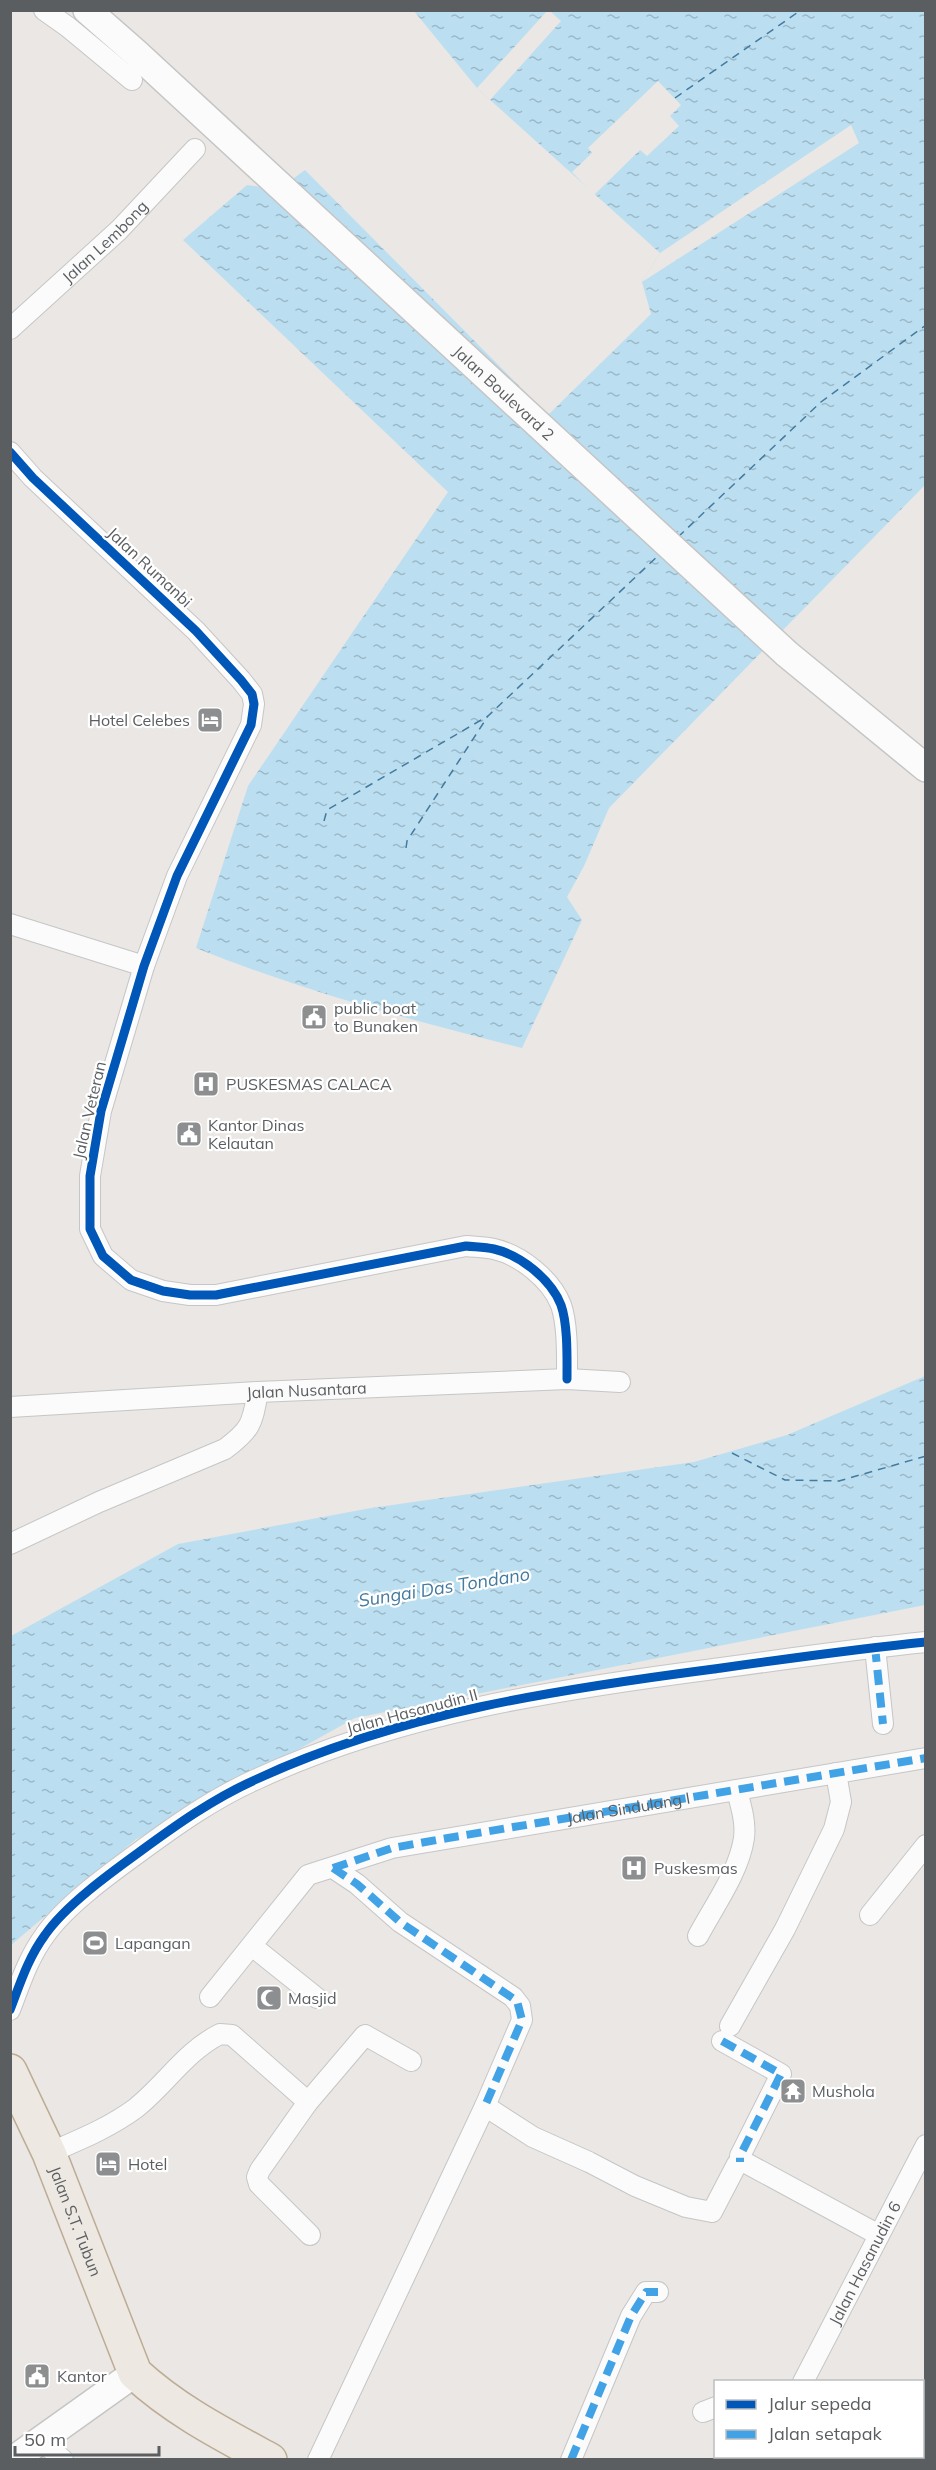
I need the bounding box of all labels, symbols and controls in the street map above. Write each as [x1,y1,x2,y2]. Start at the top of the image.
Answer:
street label: Jalan Lembong [58,196,152,287]
street label: Jalan Boulevard 2 [449,341,559,444]
street label: Jalan Rumanbi [103,523,197,611]
hotel icon: Hotel Celebes [195,705,225,735]
place label: Hotel Celebes [89,710,190,730]
place label: public boat to Bunaken [334,998,418,1036]
public building icon: public boat to Bunaken [299,1002,329,1032]
street label: Jalan Veteran [68,1059,110,1161]
hospital icon: PUSKESMAS CALACA [191,1069,221,1099]
place label: PUSKESMAS CALACA [226,1074,392,1094]
place label: Kantor Dinas Kelautan [208,1115,304,1153]
public building icon: Kantor Dinas Kelautan [174,1119,204,1149]
street label: Jalan Nusantara [246,1377,367,1403]
water label: Sungai Das Tondano [357,1562,531,1612]
street label: Jalan Hasanudin II [344,1684,480,1738]
street label: Jalan Sindulang I [565,1788,691,1828]
hospital icon: Puskesmas [619,1853,649,1883]
place label: Puskesmas [654,1858,738,1878]
sports icon: Lapangan [80,1928,110,1958]
place label: Lapangan [115,1933,191,1953]
mosque icon: Masjid [254,1983,284,2013]
place label: Masjid [288,1988,336,2008]
temple icon: Mushola [778,2076,808,2106]
place label: Mushola [812,2081,875,2101]
hotel icon: Hotel [93,2149,123,2179]
place label: Hotel [128,2154,167,2174]
street label: Jalan S.T. Tubun [45,2163,106,2279]
street label: Jalan Hasanudin 6 [824,2198,905,2328]
public building icon: Kantor [22,2361,52,2391]
place label: Kantor [57,2366,107,2386]
legend [714,2380,924,2458]
text: Jalur sepeda [768,2392,872,2415]
scale bar [15,2419,159,2457]
text: Jalan setapak [768,2422,882,2445]
text: 50 m [24,2428,66,2451]

